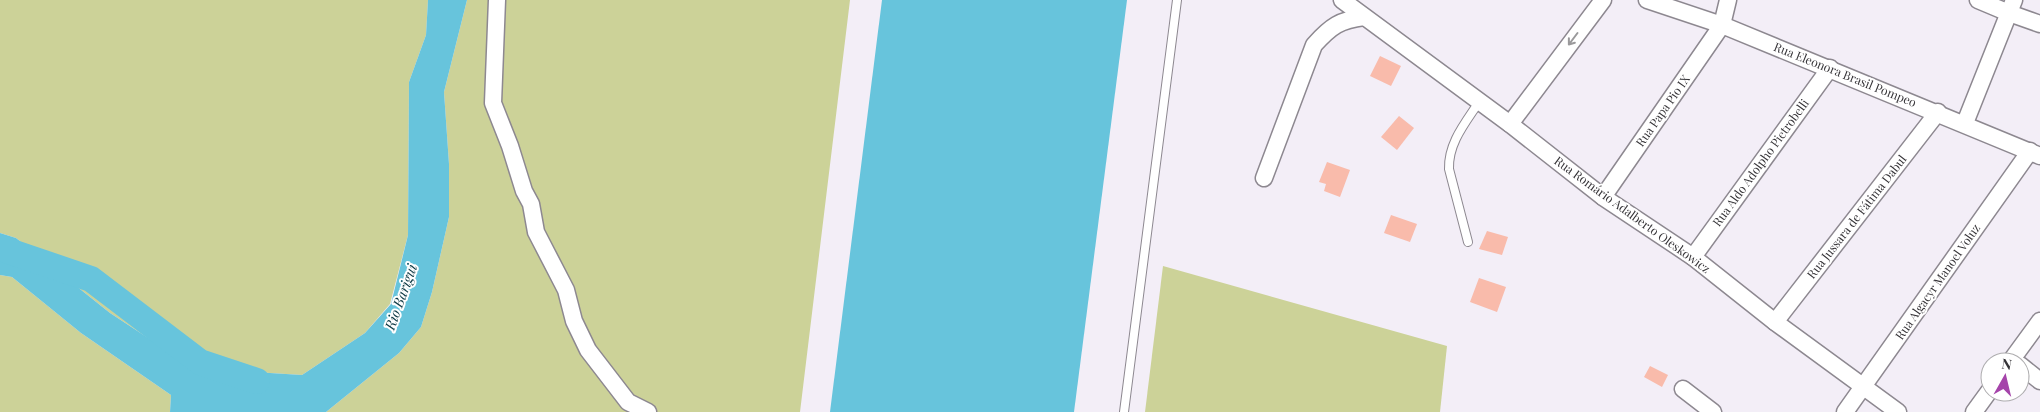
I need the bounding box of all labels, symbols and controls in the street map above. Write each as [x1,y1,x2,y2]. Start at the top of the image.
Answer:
one-way arrow [1568,32,1579,45]
street label: Rua Eleonora Brasil Pompeo [1772,38,1919,110]
street label: Rua Papa Pio IX [1632,71,1693,149]
street label: Rua Aldo Adolpho Pietrobelli [1708,95,1812,229]
street label: Rua Jussara de Fátima Dabul [1803,151,1910,282]
street label: Rua Romário Adalberto Oleskowicz [1551,152,1714,276]
street label: Rua Algacyr Manoel Voluz [1891,220,1983,342]
water label: Rio Barigui [380,261,421,333]
north arrow [1980,352,2030,402]
text: N [2001,354,2013,374]

